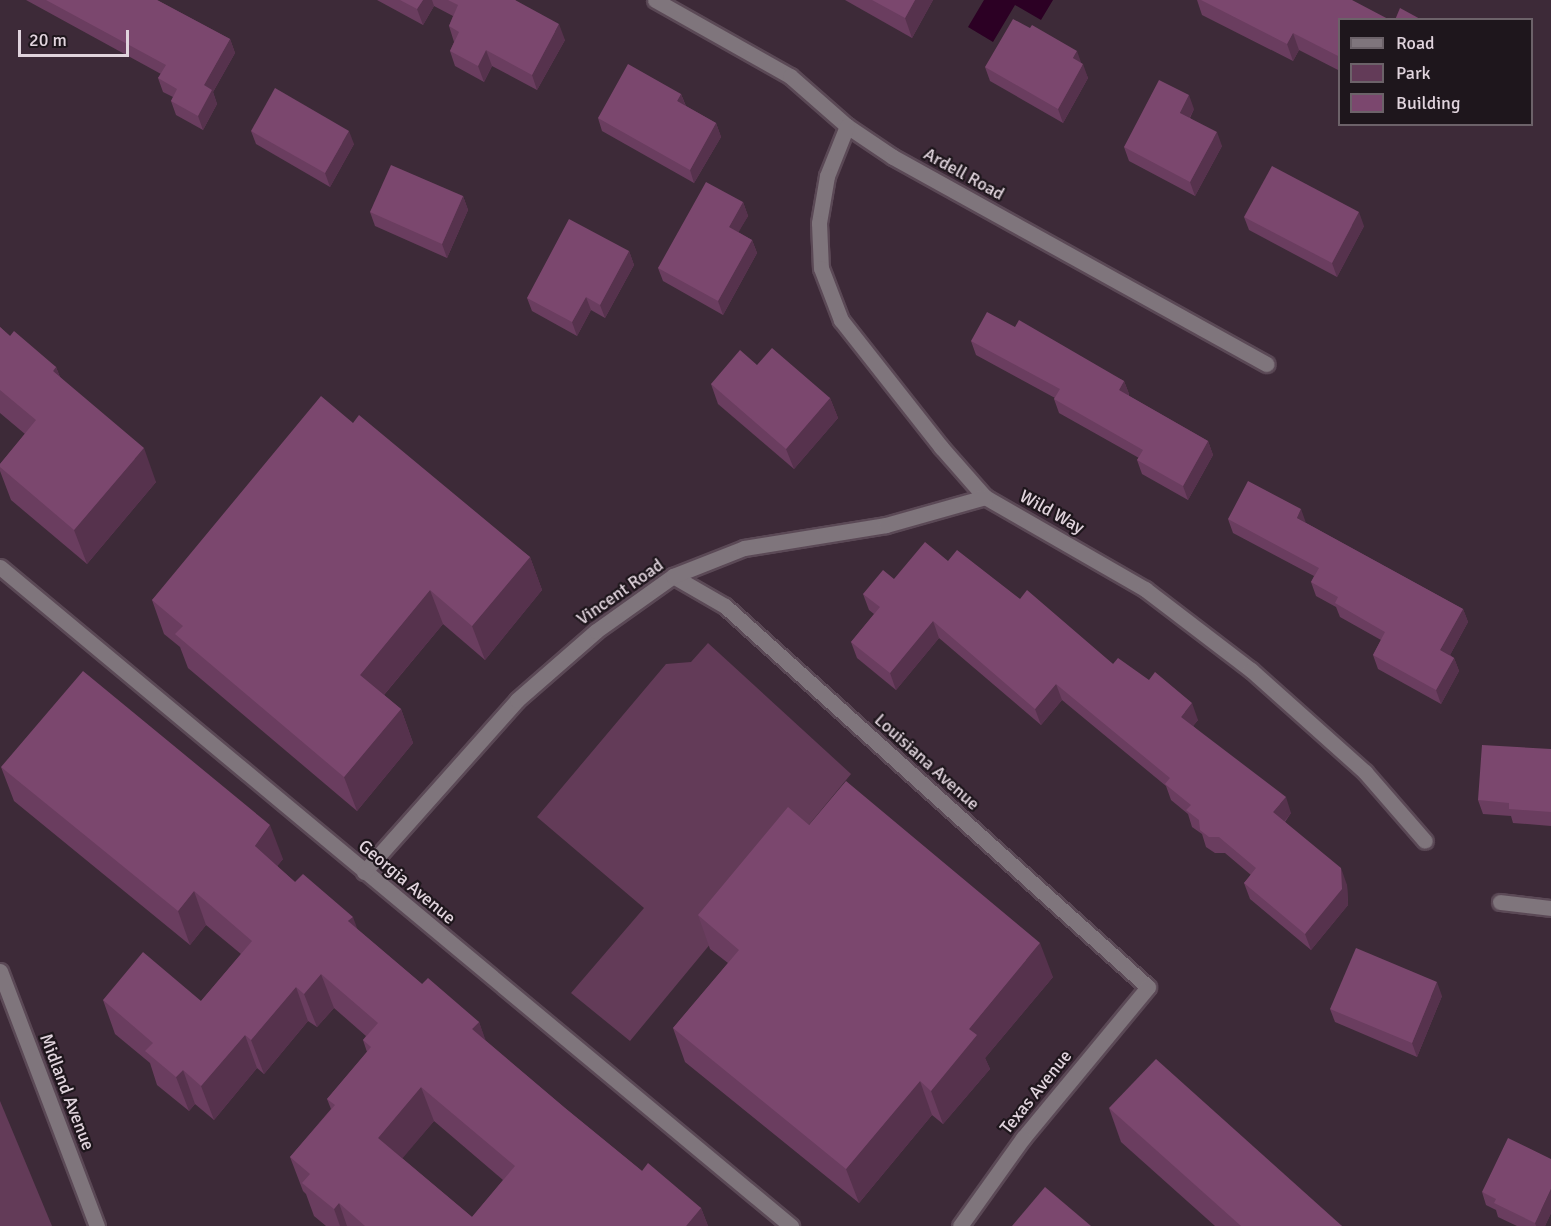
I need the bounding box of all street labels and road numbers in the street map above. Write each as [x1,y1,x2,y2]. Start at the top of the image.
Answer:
street label: Ardell Road [920,143,1008,205]
street label: Wild Way [1016,485,1088,539]
street label: Vincent Road [572,554,668,630]
street label: Louisiana Avenue [870,709,984,815]
street label: Georgia Avenue [354,835,460,929]
street label: Midland Avenue [35,1031,99,1153]
street label: Texas Avenue [996,1046,1076,1138]

